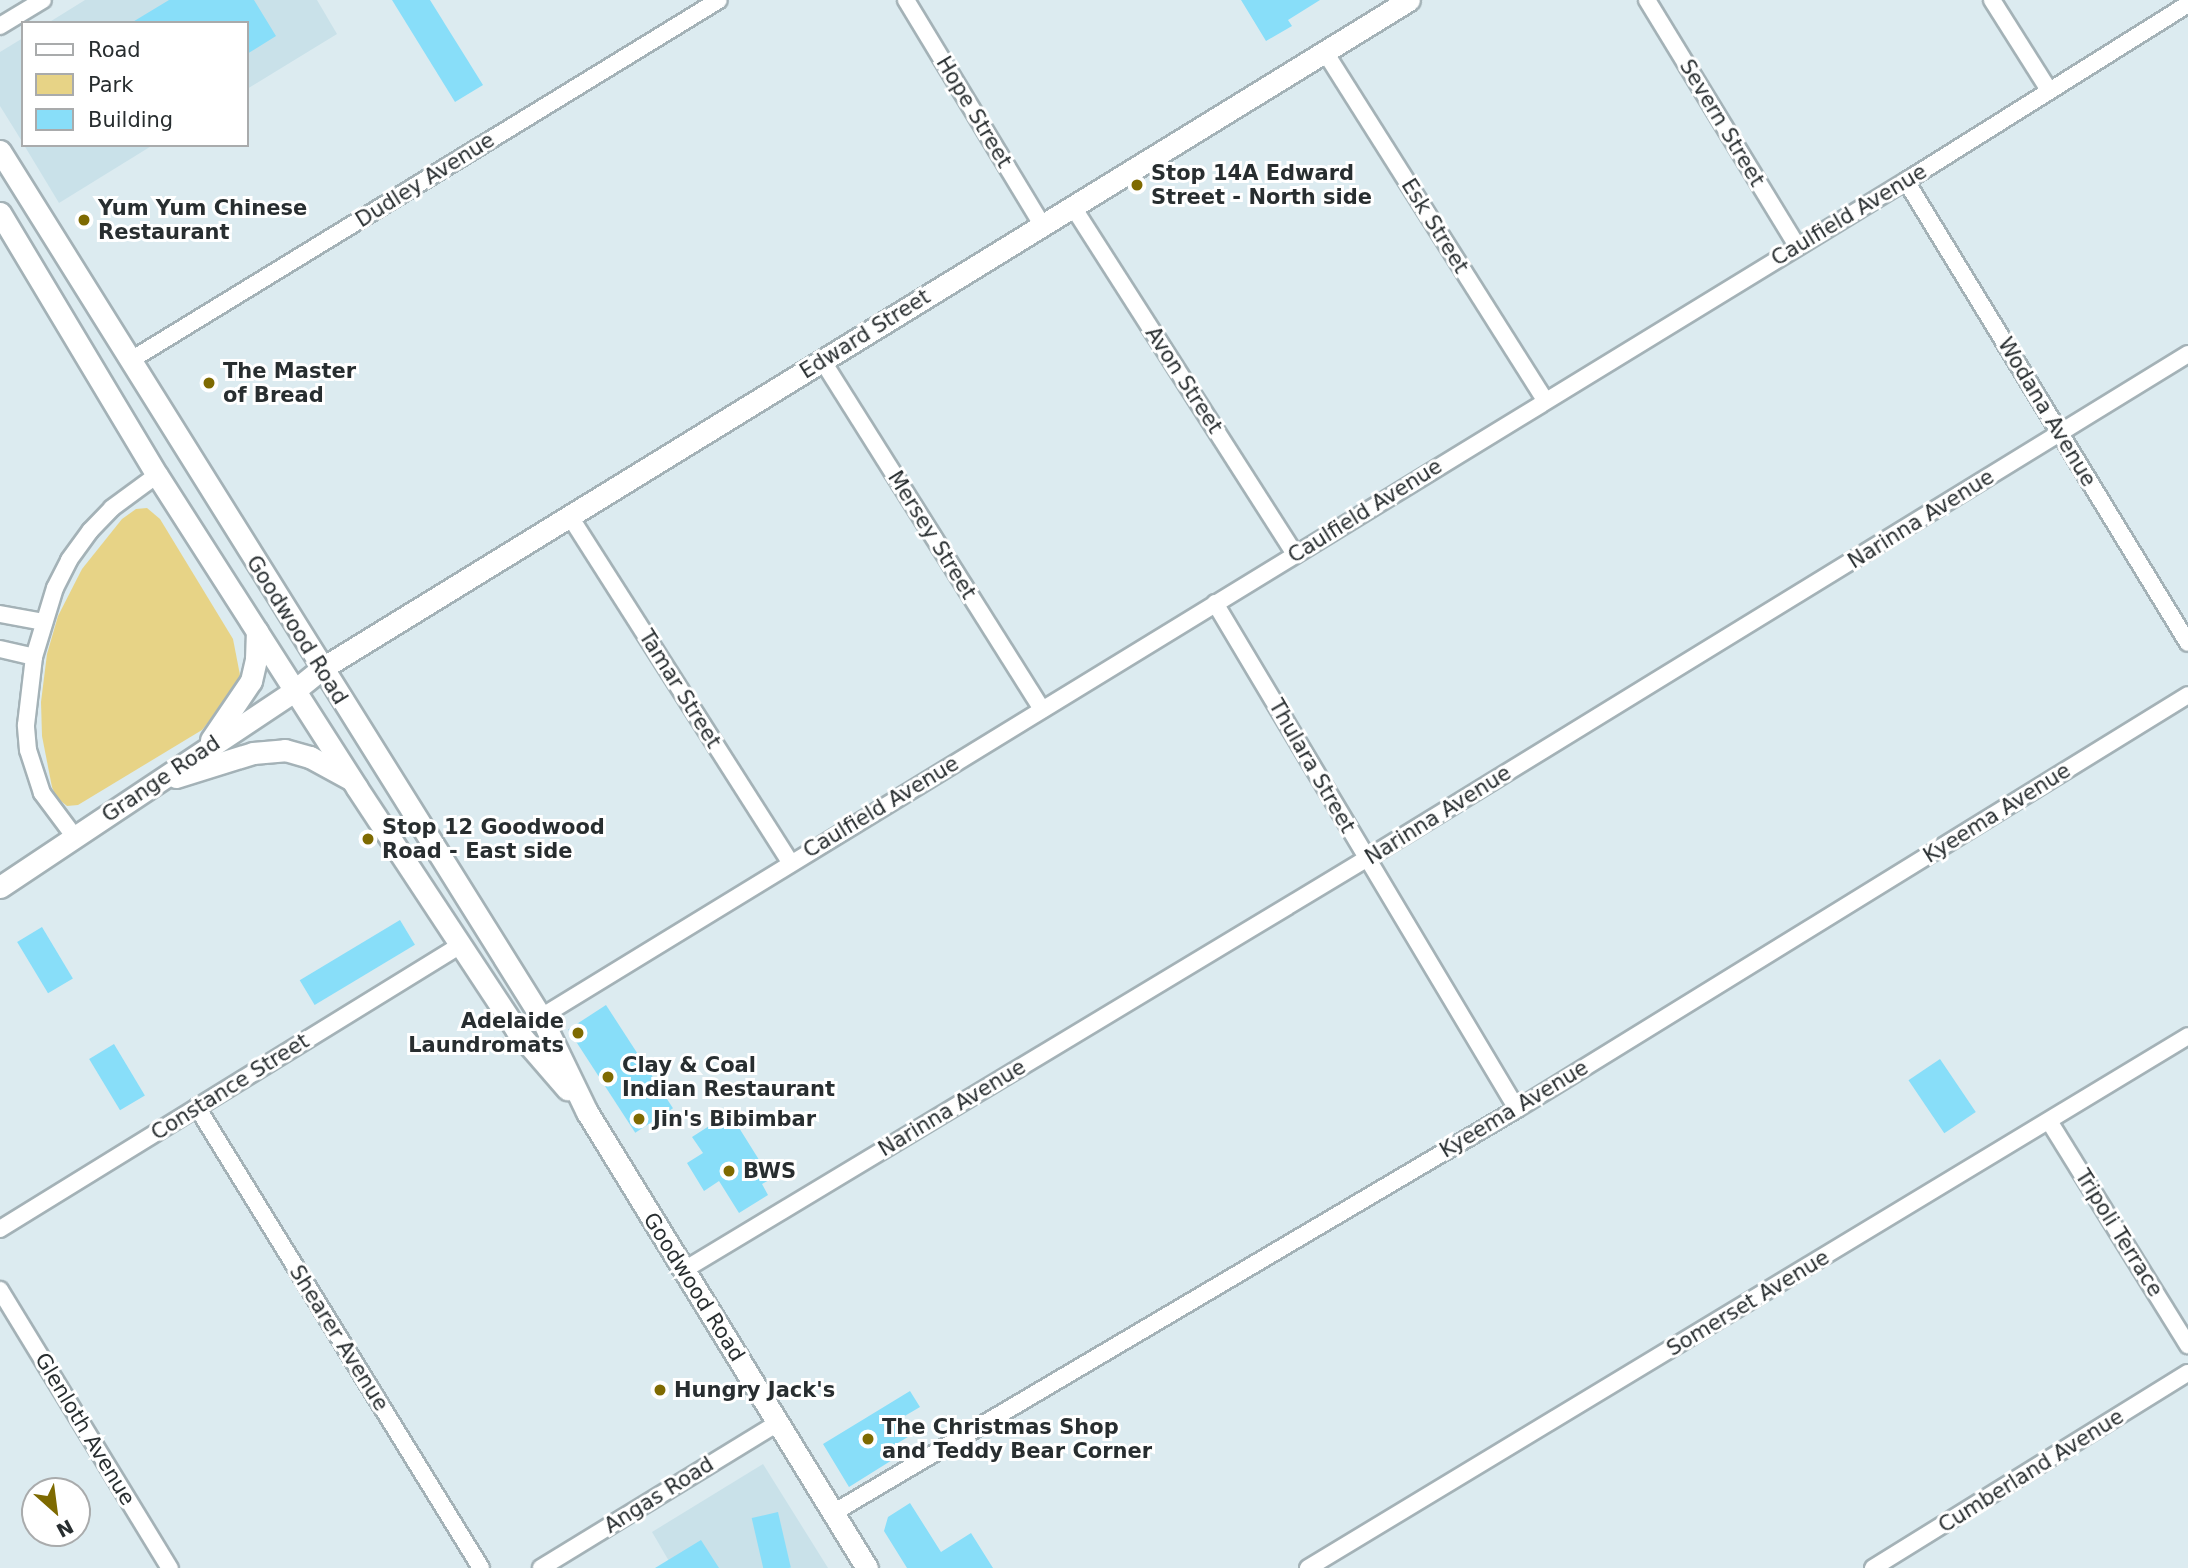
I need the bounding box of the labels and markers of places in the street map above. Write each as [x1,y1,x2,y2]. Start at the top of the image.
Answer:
place label: Stop 14A Edward Street - North side [1151,160,1372,210]
marker: Stop 14A Edward Street - North side [1129,177,1145,193]
place label: Yum Yum Chinese Restaurant [98,195,307,245]
marker: Yum Yum Chinese Restaurant [76,212,92,228]
place label: The Master of Bread [223,358,356,408]
marker: The Master of Bread [201,375,217,391]
place label: Stop 12 Goodwood Road - East side [382,814,605,864]
marker: Stop 12 Goodwood Road - East side [360,831,376,847]
place label: Adelaide Laundromats [408,1008,564,1058]
marker: Adelaide Laundromats [570,1025,586,1041]
place label: Clay & Coal Indian Restaurant [622,1052,835,1102]
marker: Clay & Coal Indian Restaurant [600,1069,616,1085]
place label: Jin's Bibimbar [653,1106,816,1132]
marker: Jin's Bibimbar [631,1111,647,1127]
place label: BWS [743,1158,796,1184]
marker: BWS [721,1163,737,1179]
place label: Hungry Jack's [674,1377,835,1403]
marker: Hungry Jack's [652,1382,668,1398]
place label: The Christmas Shop and Teddy Bear Corner [882,1414,1152,1464]
marker: The Christmas Shop and Teddy Bear Corner [860,1431,876,1447]

